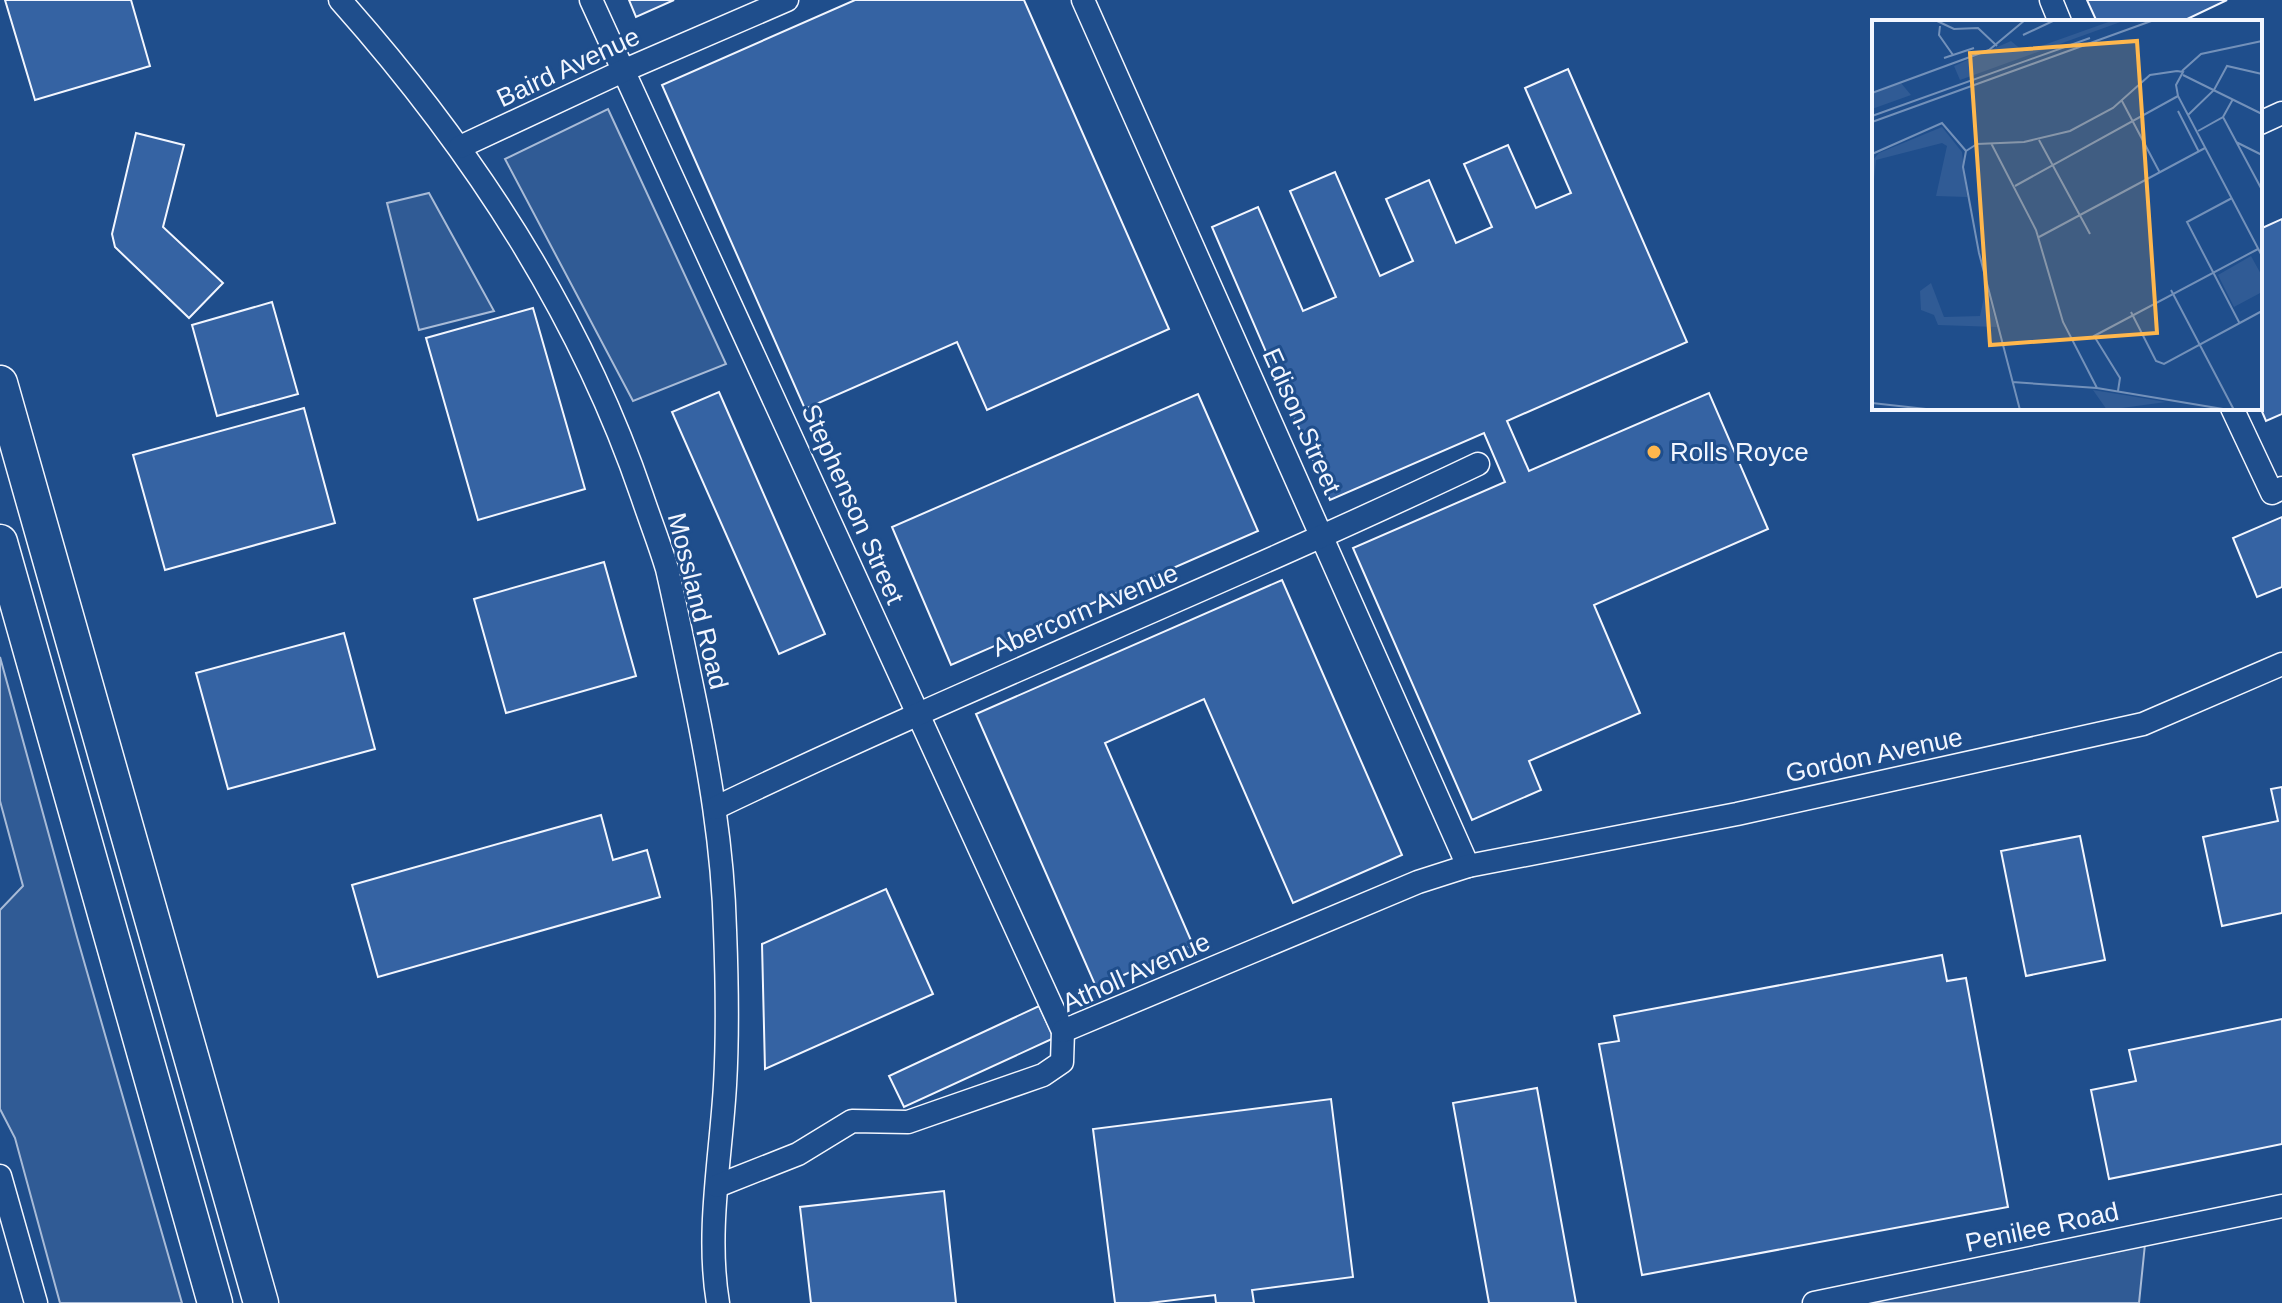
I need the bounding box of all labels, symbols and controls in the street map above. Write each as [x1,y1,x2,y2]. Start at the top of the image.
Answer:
inset map [1872,20,2262,410]
street label: Baird Avenue [492,21,644,113]
street label: Edison Street [1257,344,1348,499]
street label: Stephenson Street [795,400,911,609]
place label: Rolls Royce [1670,437,1809,467]
marker: Rolls Royce [1645,443,1663,461]
street label: Mossland Road [662,510,734,692]
street label: Abercorn Avenue [988,557,1182,663]
street label: Gordon Avenue [1783,722,1965,788]
street label: Atholl Avenue [1057,926,1215,1018]
street label: Penilee Road [1963,1196,2121,1258]

